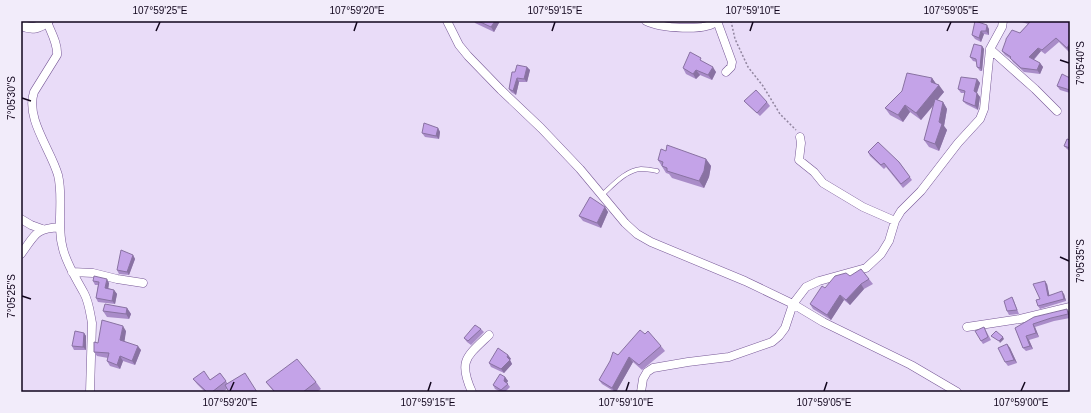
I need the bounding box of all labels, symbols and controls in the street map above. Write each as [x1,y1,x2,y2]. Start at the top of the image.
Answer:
text: 107°59'25"E [132,5,188,16]
text: 107°59'20"E [329,5,385,16]
text: 107°59'15"E [527,5,583,16]
text: 107°59'10"E [725,5,781,16]
text: 107°59'05"E [923,5,979,16]
text: 7°05'40"S [1075,41,1086,85]
text: 7°05'30"S [6,76,17,120]
text: 7°05'35"S [1075,239,1086,283]
text: 7°05'25"S [6,274,17,318]
text: 107°59'20"E [202,397,258,408]
text: 107°59'15"E [400,397,456,408]
text: 107°59'10"E [598,397,654,408]
text: 107°59'05"E [796,397,852,408]
text: 107°59'00"E [993,397,1049,408]

